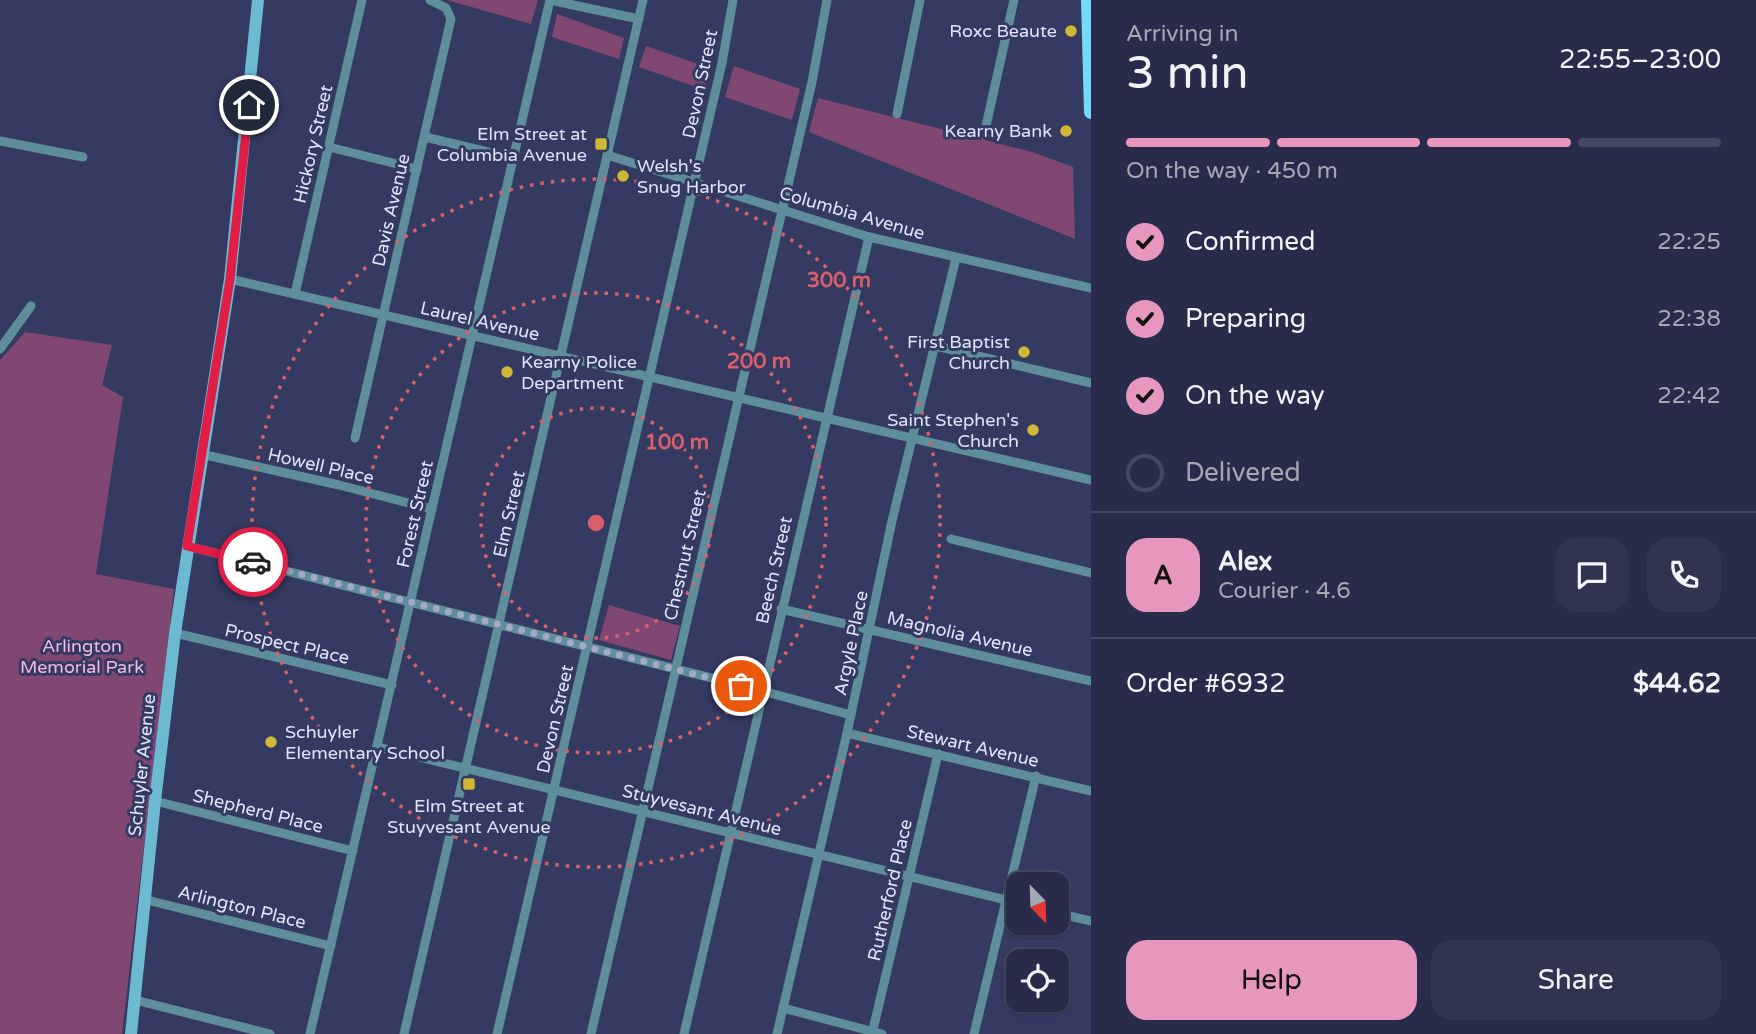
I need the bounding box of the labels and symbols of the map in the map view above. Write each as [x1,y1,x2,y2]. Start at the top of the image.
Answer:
place label: Roxc Beaute [949,20,1057,42]
marker: Roxc Beaute [1063,23,1079,39]
street label: Devon Street [678,27,722,140]
pin [219,75,279,135]
street label: Hickory Street [289,83,337,205]
place label: Kearny Bank [944,120,1052,142]
place label: Elm Street at Columbia Avenue [437,123,587,166]
marker: Kearny Bank [1058,123,1074,139]
marker: Elm Street at Columbia Avenue [593,136,609,152]
street label: Davis Avenue [367,151,415,269]
place label: Welsh's Snug Harbor [637,155,746,198]
marker: Welsh's Snug Harbor [615,168,631,184]
street label: Columbia Avenue [777,182,927,244]
text: 300 m [807,268,871,293]
street label: Laurel Avenue [418,297,542,345]
place label: First Baptist Church [907,331,1010,374]
marker: First Baptist Church [1016,344,1032,360]
text: 200 m [727,349,791,374]
place label: Kearny Police Department [521,351,637,394]
marker: Kearny Police Department [499,364,515,380]
place label: Saint Stephen's Church [887,409,1019,452]
marker: Saint Stephen's Church [1025,422,1041,438]
text: 100 m [645,430,709,455]
street label: Howell Place [266,443,376,489]
street label: Forest Street [392,458,438,570]
street label: Elm Street [488,468,530,560]
street label: Chestnut Street [659,487,711,623]
centre of rings [584,511,608,535]
street label: Beech Street [751,514,797,626]
courier [218,527,288,597]
street label: Argyle Place [829,589,873,697]
street label: Magnolia Avenue [885,607,1035,661]
street label: Prospect Place [223,619,351,669]
park label: Arlington Memorial Park [20,635,144,678]
pin [711,656,771,716]
street label: Devon Street [532,662,578,775]
street label: Schuyler Avenue [124,693,160,837]
street label: Stewart Avenue [905,720,1041,772]
place label: Schuyler Elementary School [285,721,445,764]
marker: Schuyler Elementary School [263,734,279,750]
marker: Elm Street at Stuyvesant Avenue [461,776,477,792]
street label: Stuyvesant Avenue [620,780,784,840]
street label: Shepherd Place [191,784,325,838]
place label: Elm Street at Stuyvesant Avenue [387,795,551,838]
street label: Rutherford Place [863,817,917,963]
north arrow [1006,872,1069,934]
street label: Arlington Place [176,880,308,934]

